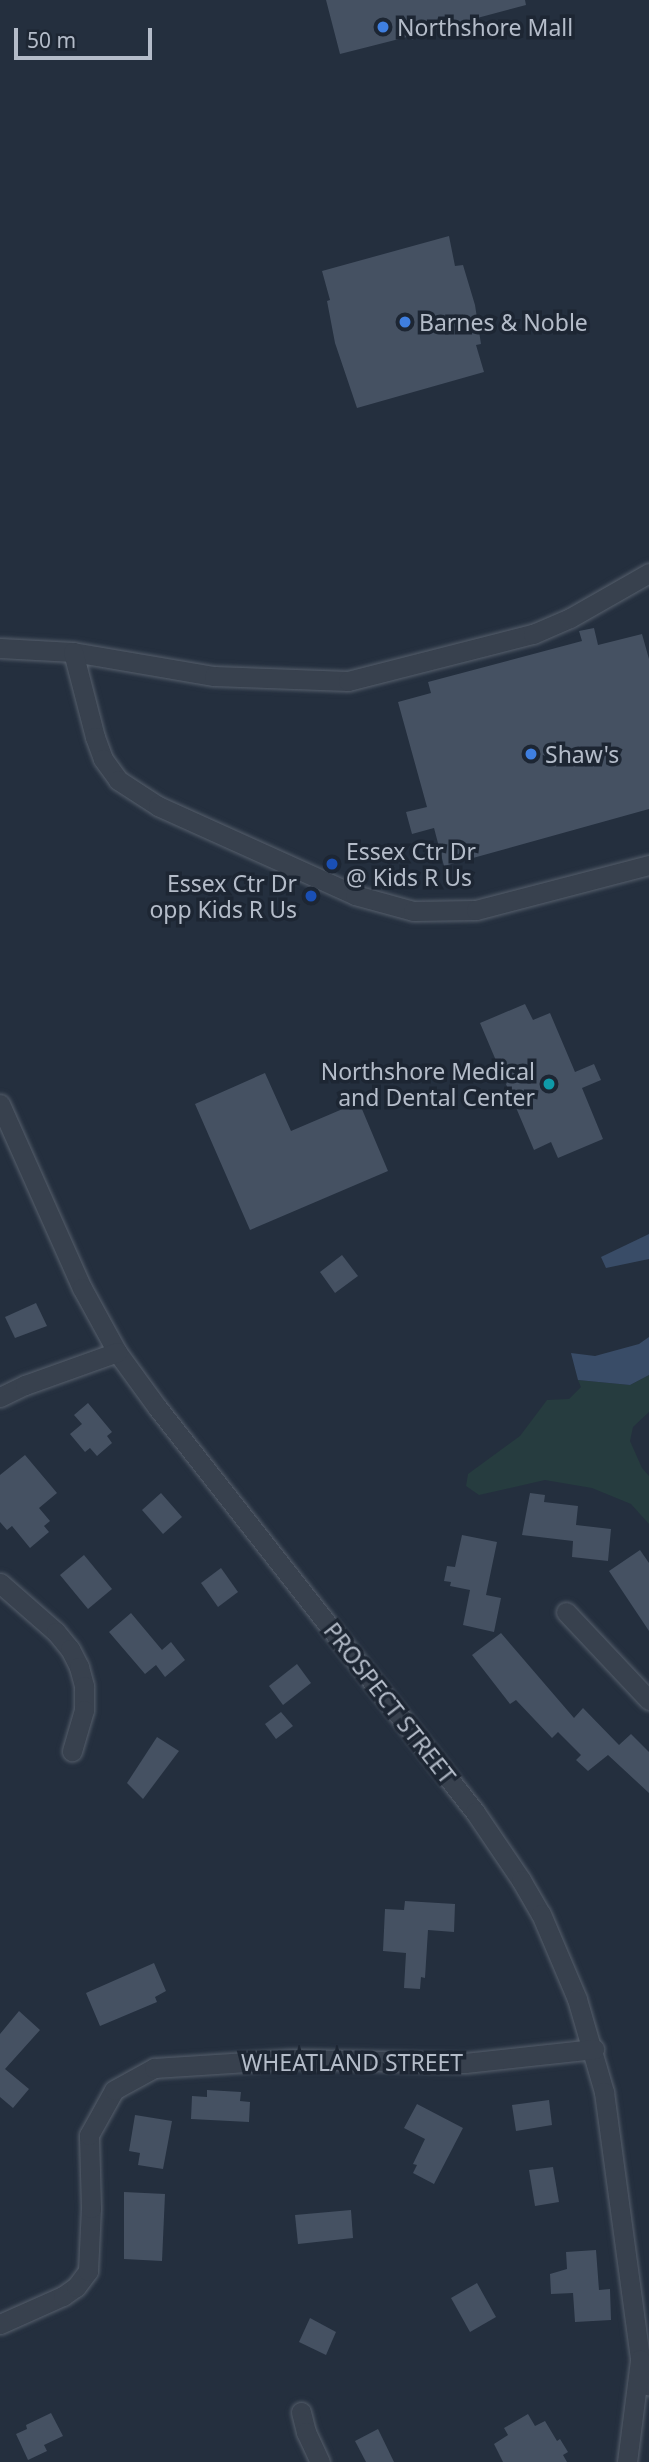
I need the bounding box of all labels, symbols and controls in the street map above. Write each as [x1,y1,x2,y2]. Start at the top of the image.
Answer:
place label: Northshore Mall [397,13,573,41]
scale bar [18,14,156,58]
marker: Northshore Mall [375,19,391,35]
text: 50 m [27,26,76,54]
place label: Barnes & Noble [419,308,588,336]
marker: Barnes & Noble [397,314,413,330]
place label: Shaw's [545,740,619,768]
marker: Shaw's [523,746,539,762]
place label: Essex Ctr Dr @ Kids R Us [346,837,476,891]
marker: Essex Ctr Dr @ Kids R Us [324,856,340,872]
place label: Essex Ctr Dr opp Kids R Us [149,869,297,923]
marker: Essex Ctr Dr opp Kids R Us [303,888,319,904]
place label: Northshore Medical and Dental Center [321,1057,535,1111]
marker: Northshore Medical and Dental Center [541,1076,557,1092]
street label: PROSPECT STREET [319,1617,461,1789]
street label: WHEATLAND STREET [241,2048,463,2076]

